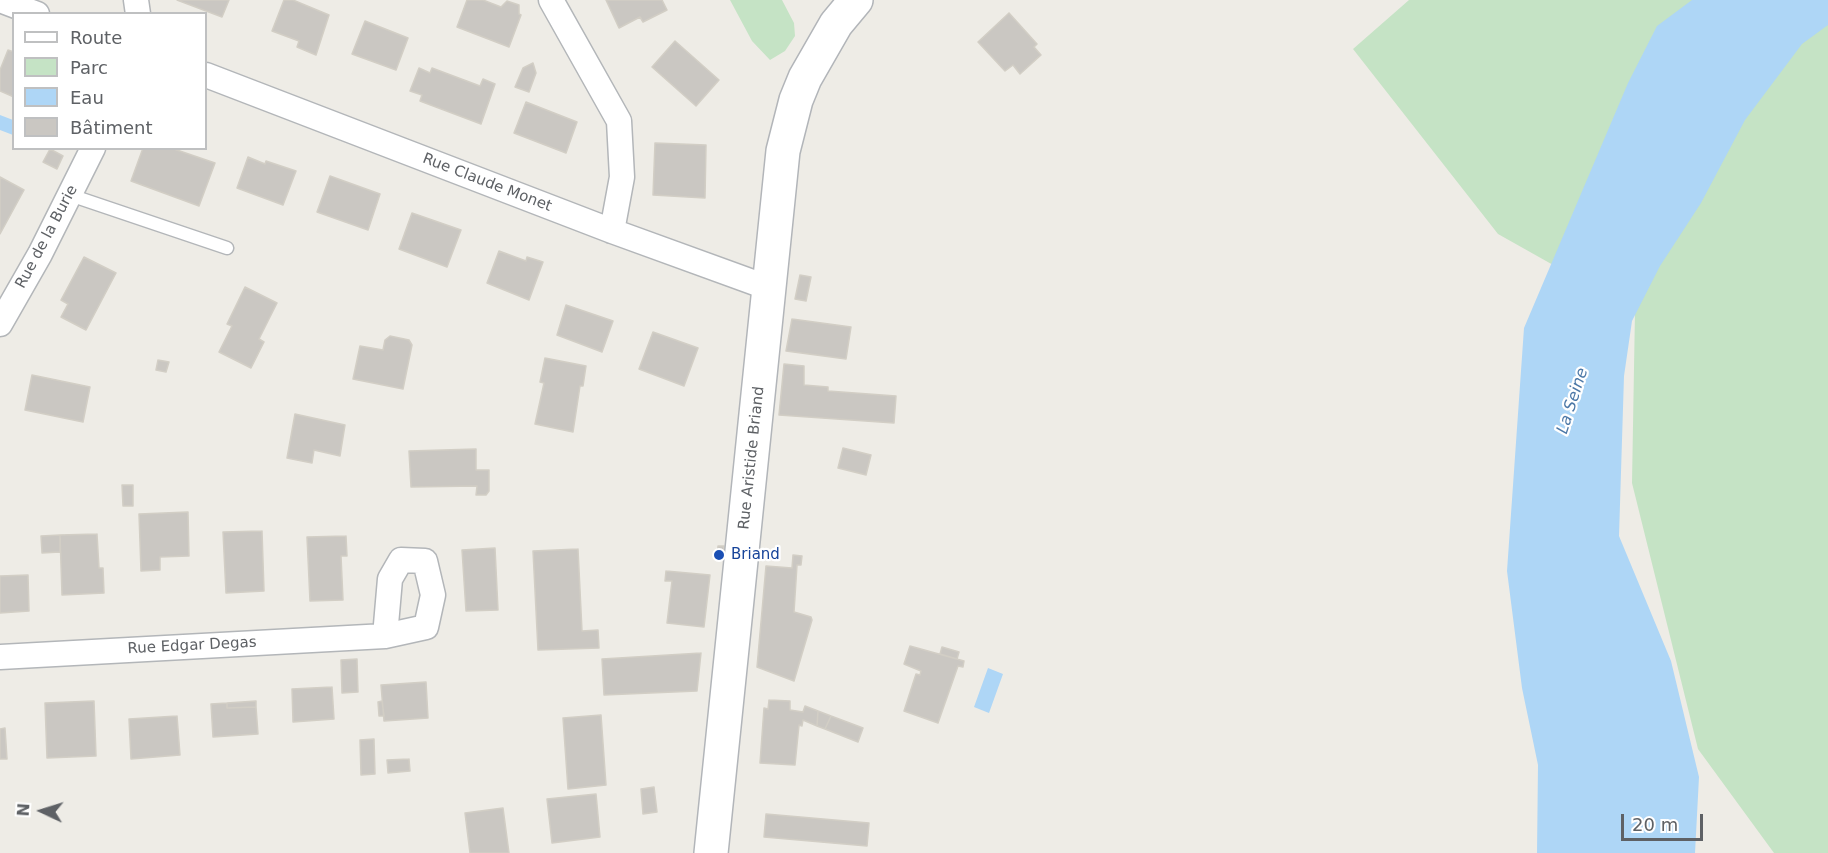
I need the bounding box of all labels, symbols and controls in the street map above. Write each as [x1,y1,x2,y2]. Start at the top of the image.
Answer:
legend [12,12,207,150]
text: Route [70,27,122,48]
text: Parc [70,57,108,78]
text: Eau [70,87,104,108]
text: Bâtiment [70,117,153,138]
street label: Rue Claude Monet [420,150,554,216]
street label: Rue de la Burie [12,182,82,292]
water label: La Seine [1553,366,1593,436]
street label: Rue Aristide Briand [736,385,768,531]
place label: Briand [731,546,780,564]
marker: Briand [712,548,726,562]
street label: Rue Edgar Degas [127,634,257,658]
north arrow [12,781,72,841]
text: N [14,802,33,817]
scale bar [1624,802,1706,840]
text: 20 m [1632,814,1678,835]

